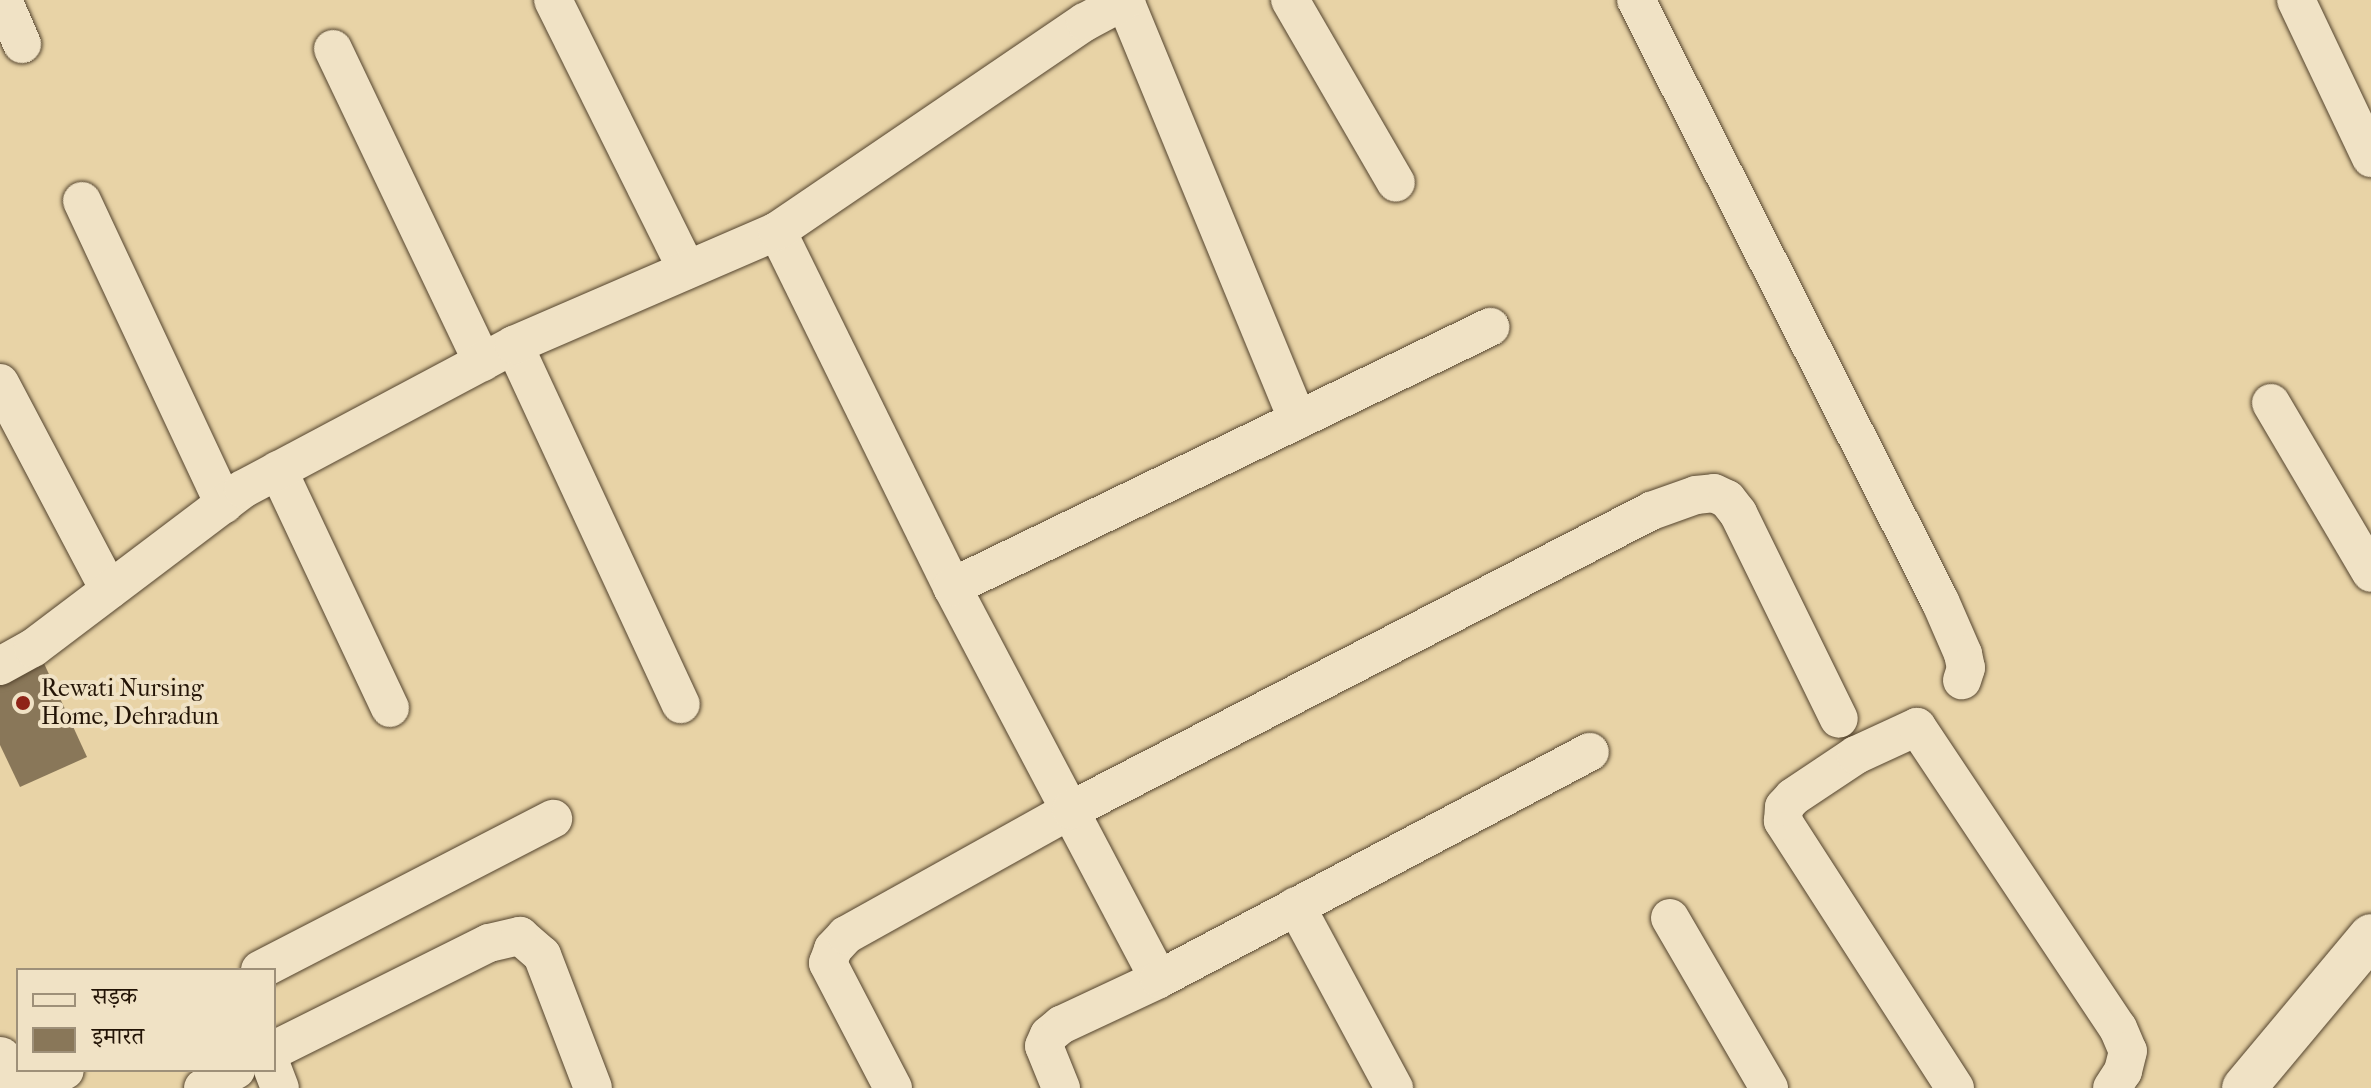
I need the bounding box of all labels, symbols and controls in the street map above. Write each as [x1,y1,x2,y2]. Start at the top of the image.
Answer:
place label: Rewati Nursing Home, Dehradun [41,675,219,731]
marker: Rewati Nursing Home, Dehradun [12,692,34,714]
legend [16,968,276,1072]
text: सड़क [92,982,137,1010]
text: इमारत [92,1022,144,1050]

